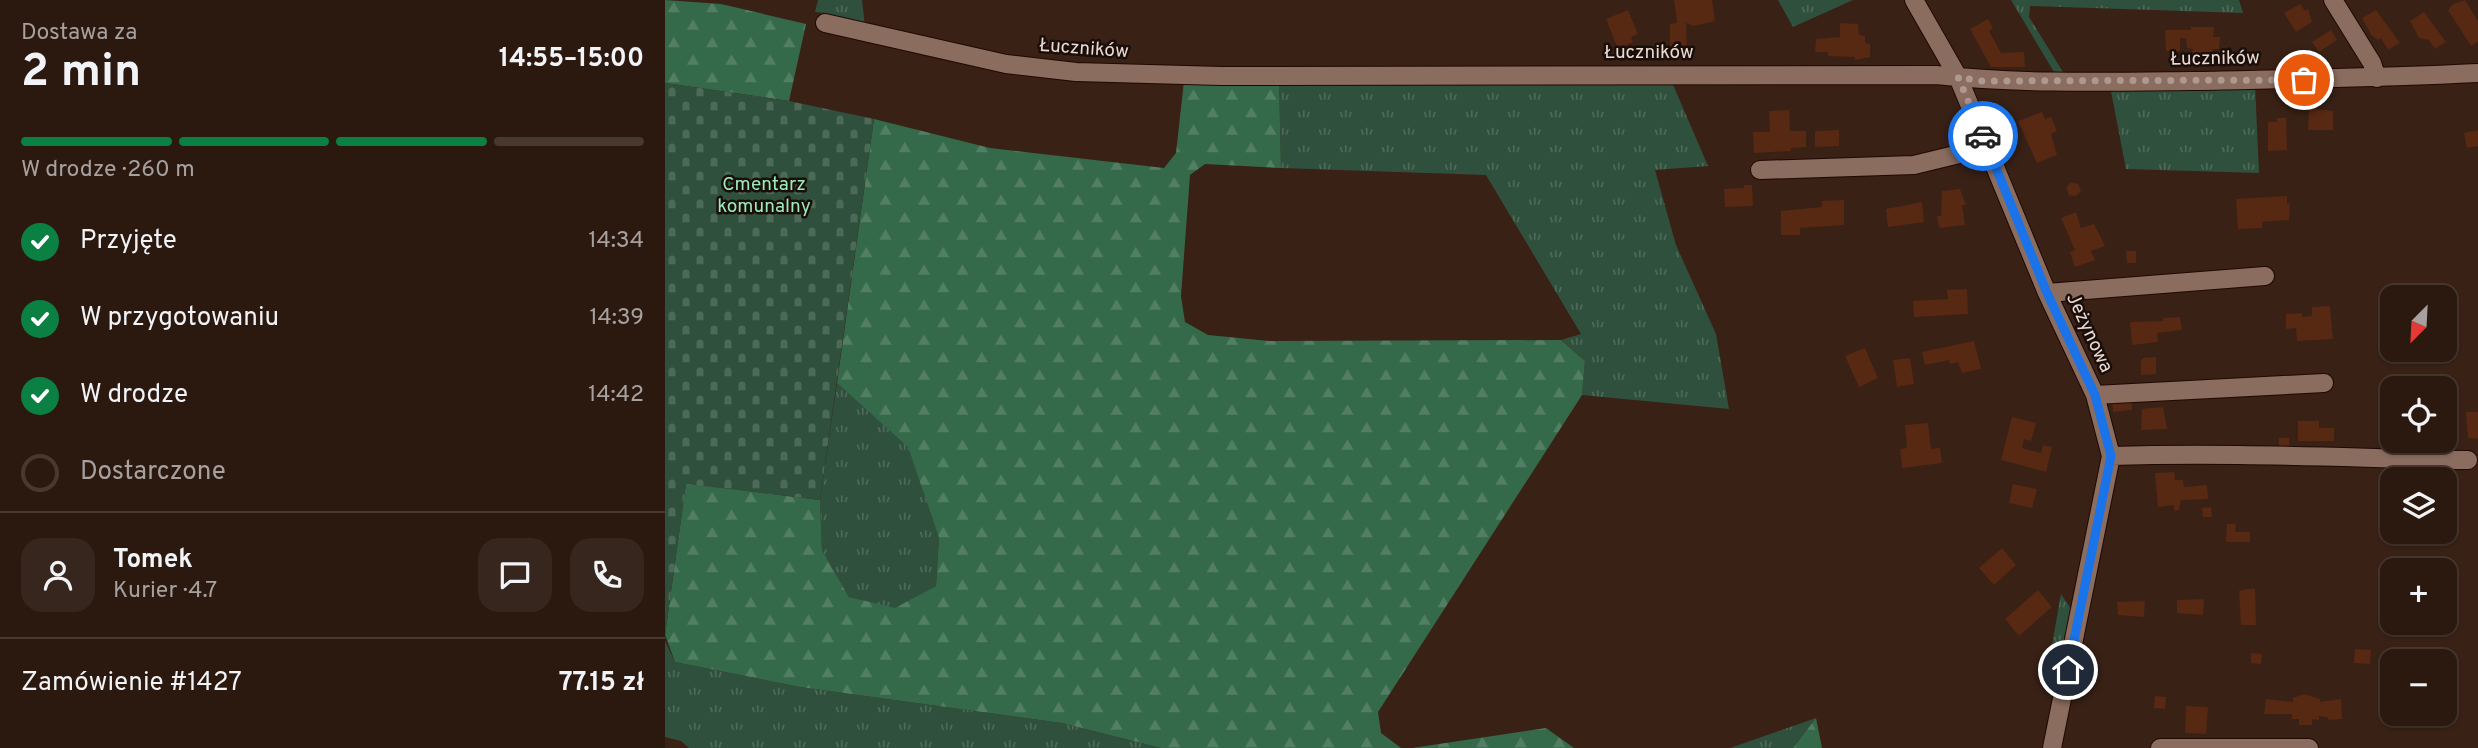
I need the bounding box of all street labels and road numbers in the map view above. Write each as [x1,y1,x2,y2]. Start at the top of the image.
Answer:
street label: Łuczników [1039,34,1129,64]
street label: Łuczników [1604,41,1694,65]
street label: Łuczników [2170,46,2260,72]
street label: Jeżynowa [2060,289,2118,377]

